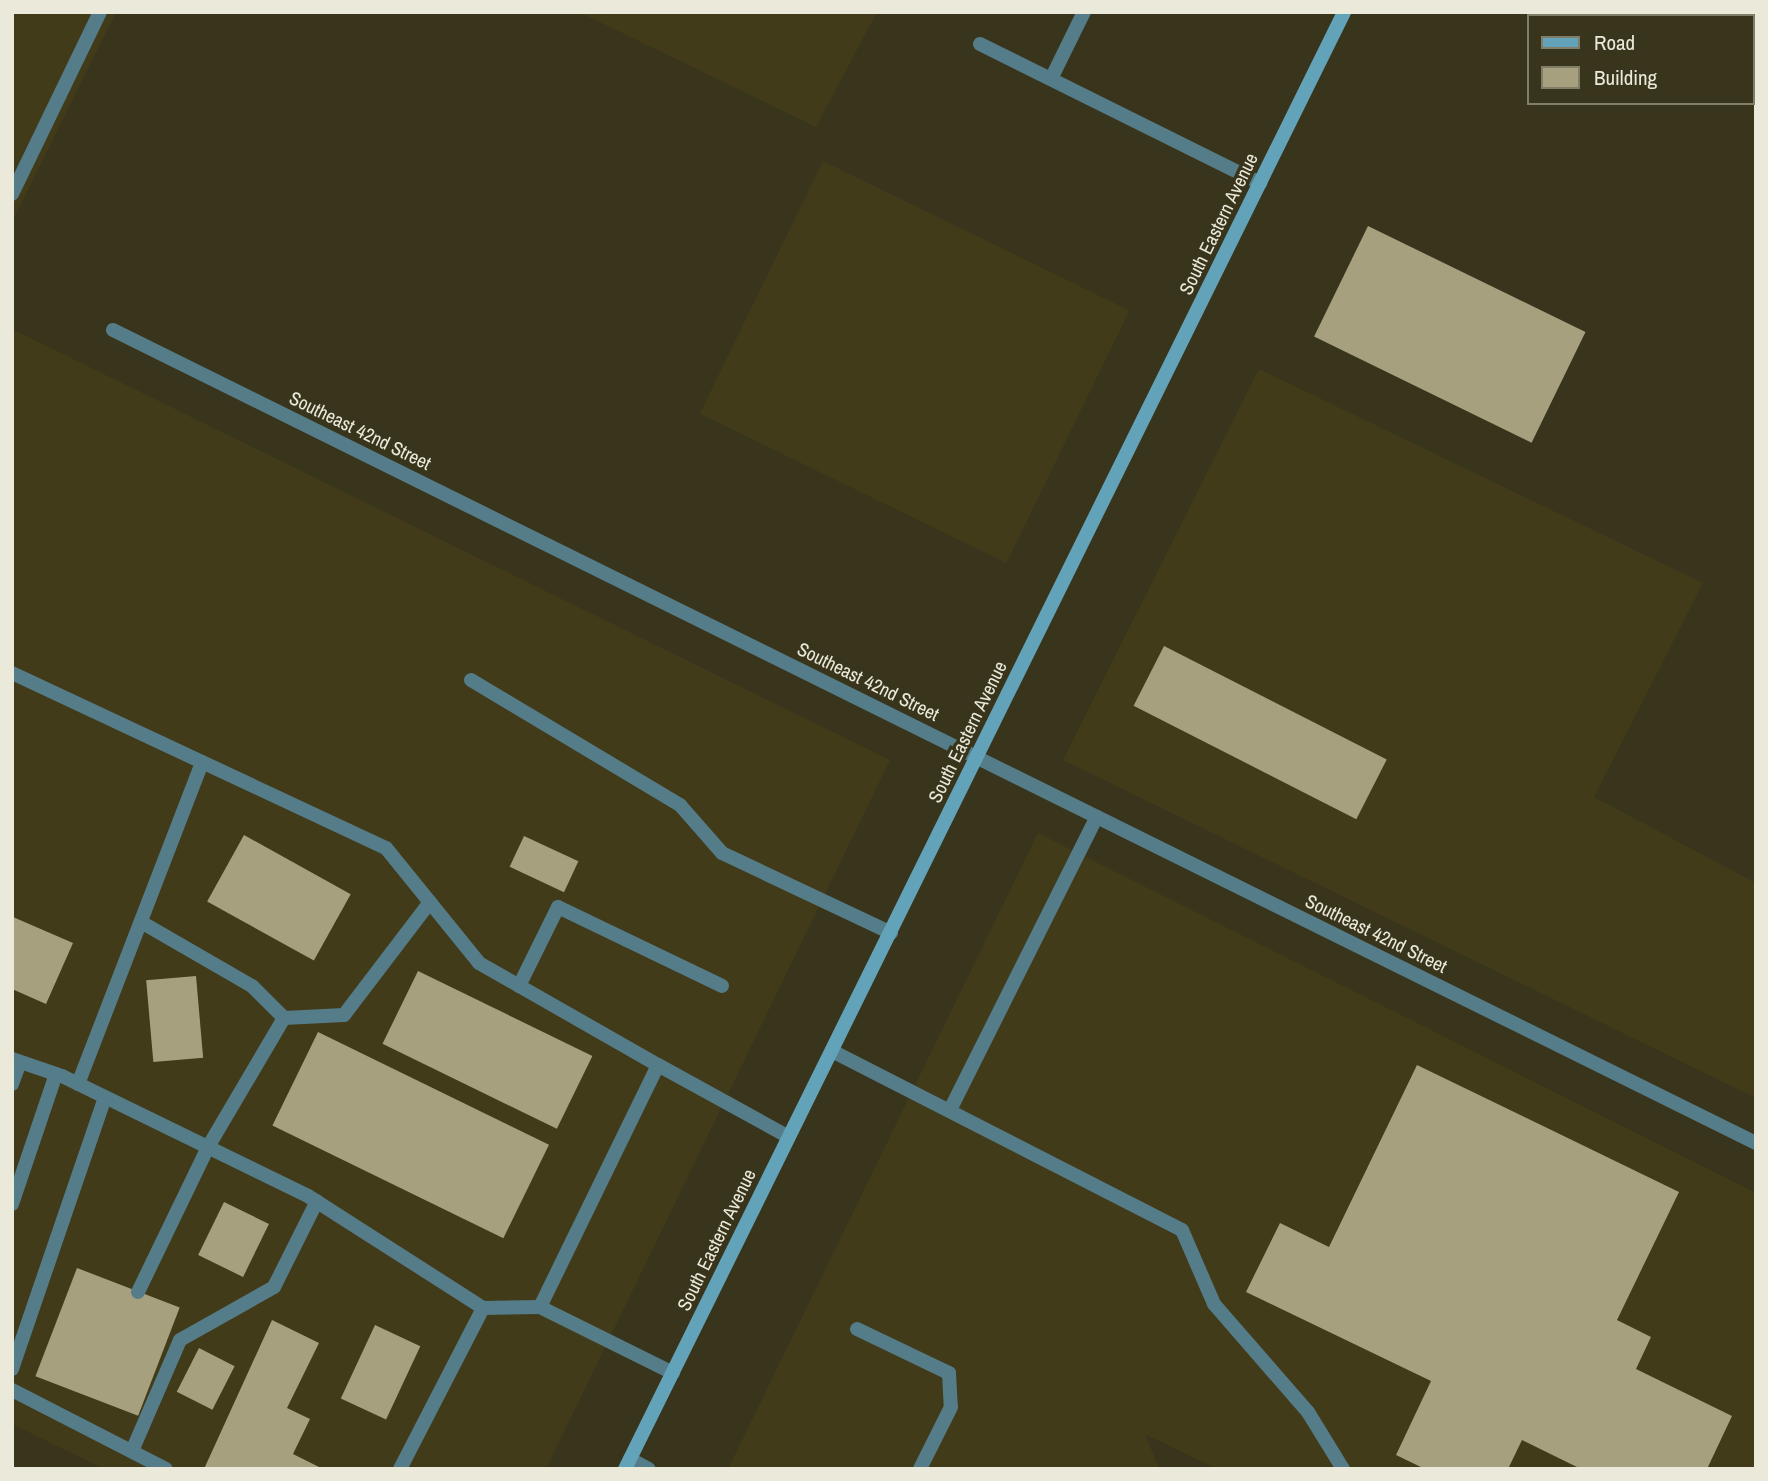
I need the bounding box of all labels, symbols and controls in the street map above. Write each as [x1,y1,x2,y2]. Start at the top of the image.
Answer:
legend [1526,14,1754,105]
text: Road [1594,28,1635,57]
text: Building [1594,63,1657,92]
street label: South Eastern Avenue [1175,149,1263,299]
street label: Southeast 42nd Street [285,387,435,475]
street label: Southeast 42nd Street [793,638,943,726]
street label: South Eastern Avenue [924,657,1012,807]
street label: Southeast 42nd Street [1301,890,1451,978]
street label: South Eastern Avenue [673,1165,761,1315]

